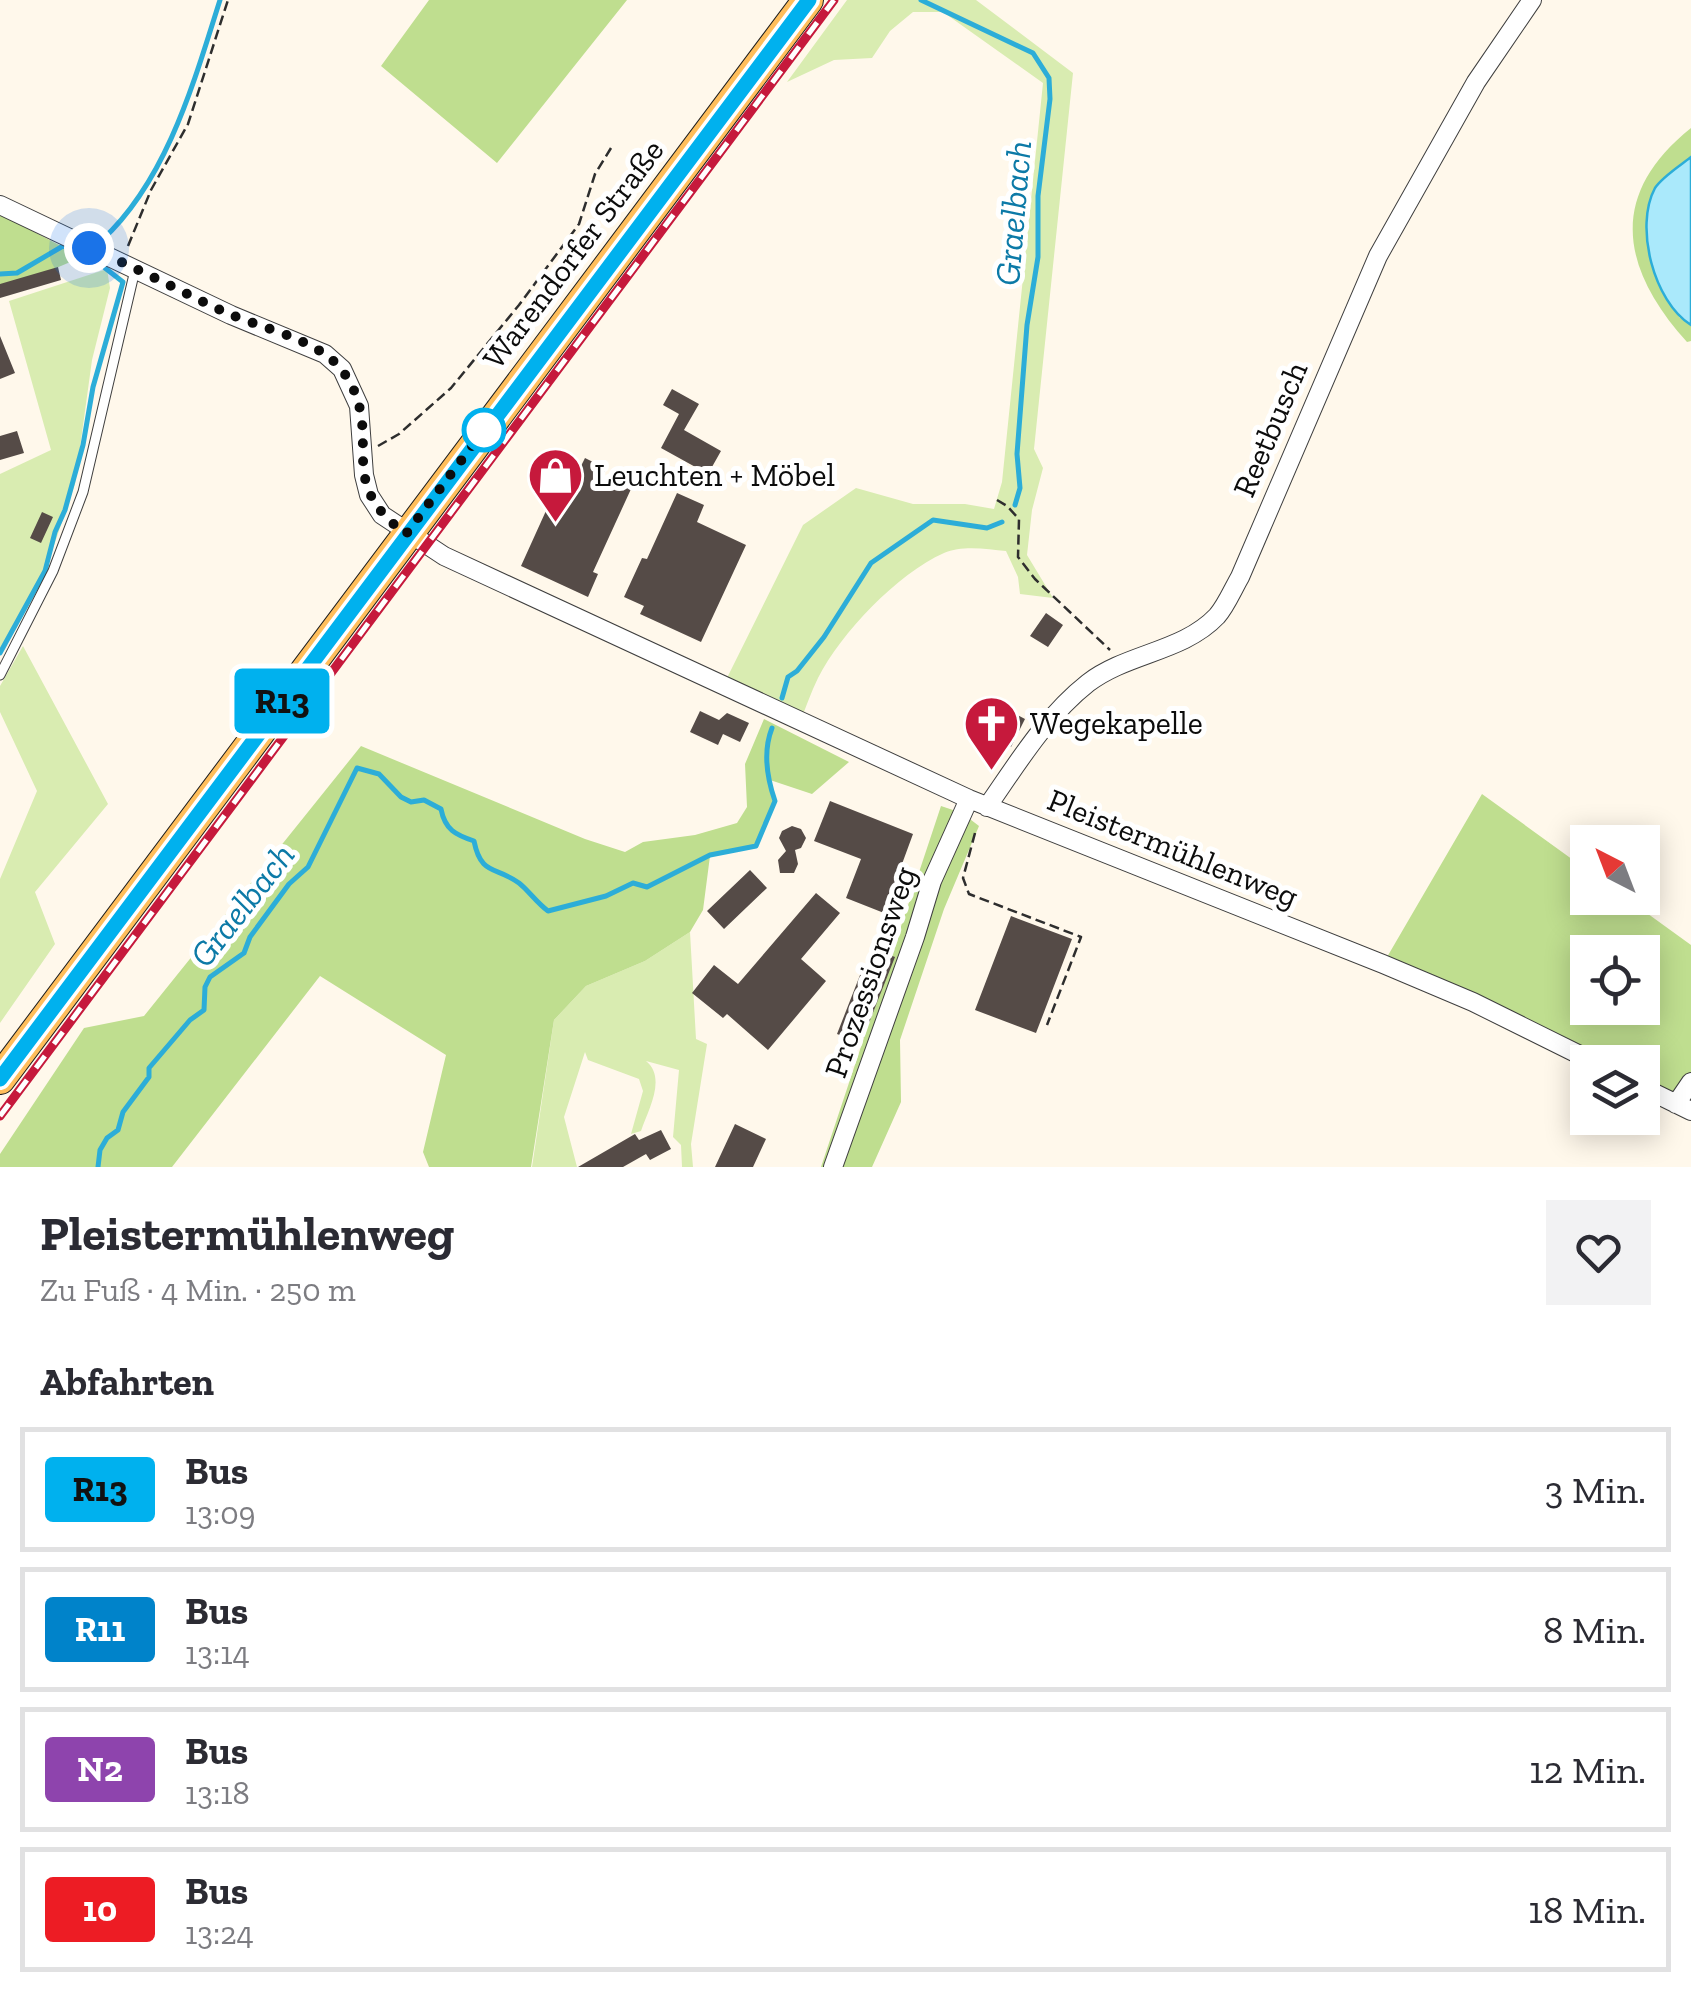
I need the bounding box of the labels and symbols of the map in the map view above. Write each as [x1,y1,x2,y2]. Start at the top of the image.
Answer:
street label: Warendorfer Straße [474,132,672,376]
water label: Graelbach [986,139,1040,287]
your location [64,223,114,273]
street label: Reetbusch [1225,356,1315,502]
unlabelled marker [463,409,505,451]
shop icon: Leuchten + Möbel [525,445,585,524]
place label: Leuchten + Möbel [594,456,835,494]
line badge: R13 [224,668,340,734]
church icon: Wegekapelle [961,693,1021,772]
place label: Wegekapelle [1030,704,1203,742]
street label: Pleistermühlenweg [1042,780,1304,916]
north arrow [1570,825,1660,915]
water label: Graelbach [181,835,303,975]
street label: Prozessionsweg [816,862,924,1082]

